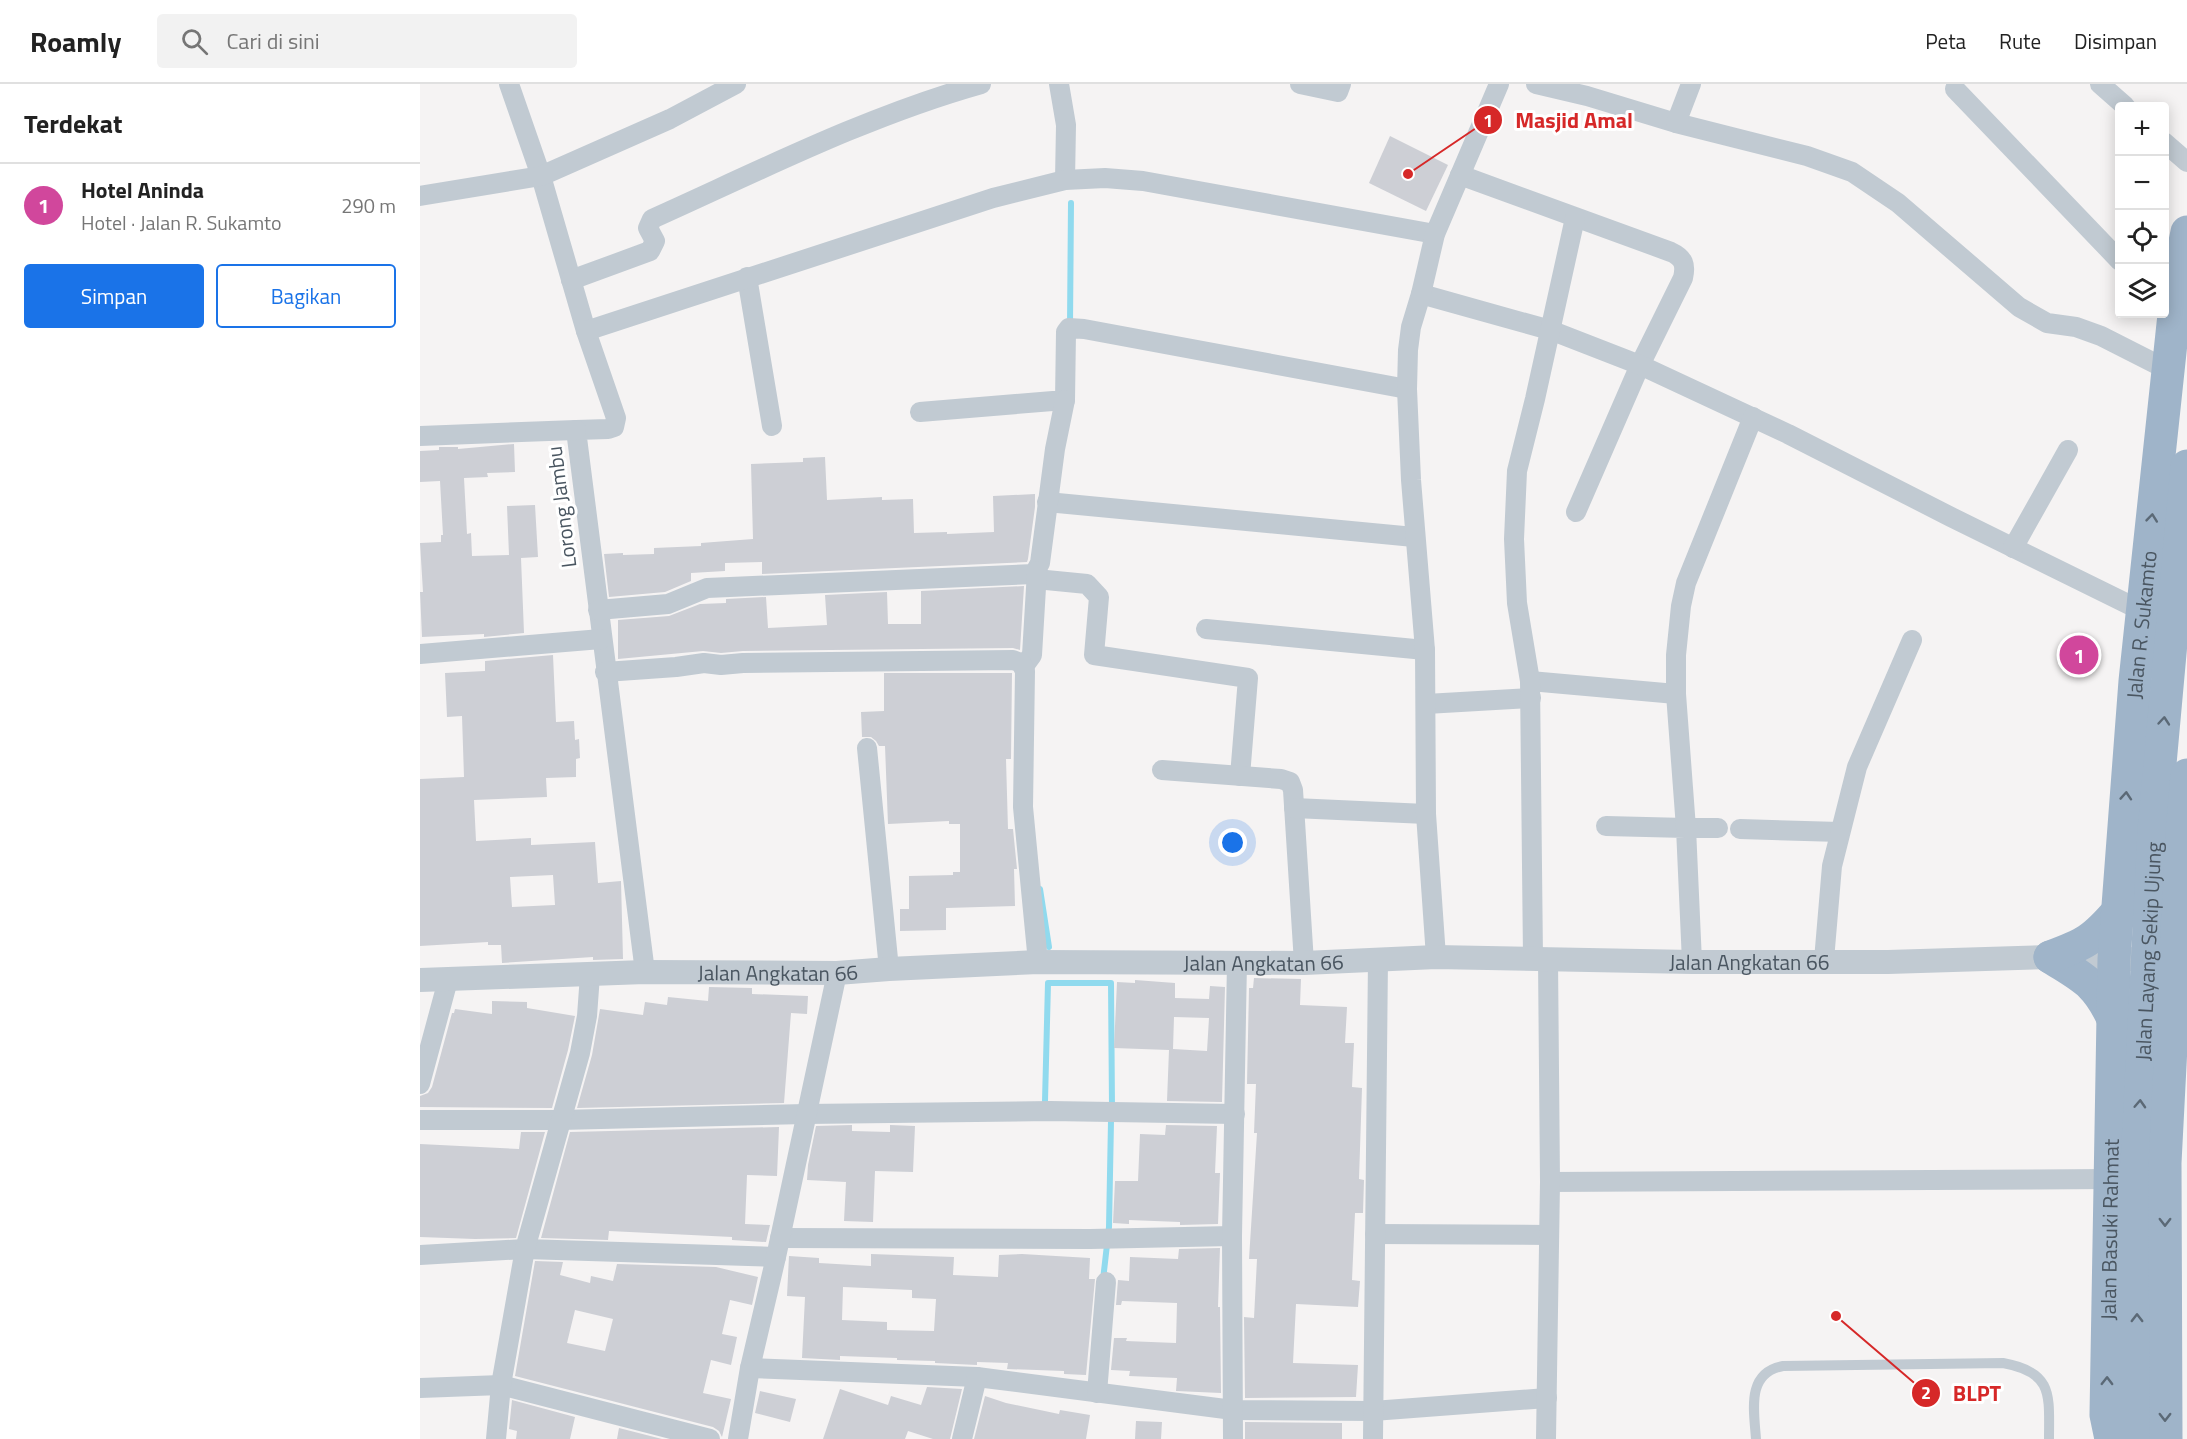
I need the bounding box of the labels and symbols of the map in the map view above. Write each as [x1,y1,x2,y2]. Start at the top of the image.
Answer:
callout: Masjid Amal [1473,100,1645,140]
text: Masjid Amal [1515,103,1633,137]
text: 1 [1483,107,1493,134]
street label: Lorong Jambu [538,444,584,570]
one-way arrow [2145,514,2158,523]
street label: Jalan R. Sukamto [2118,549,2165,700]
pin: 1 [2060,632,2098,678]
one-way arrow [2157,717,2170,726]
one-way arrow [2120,791,2133,800]
your location [1218,828,1247,857]
street label: Jalan Layang Sekip Ujung [2126,841,2169,1062]
street label: Jalan Angkatan 66 [1183,945,1344,979]
street label: Jalan Angkatan 66 [1669,946,1830,978]
street label: Jalan Angkatan 66 [698,955,859,989]
one-way arrow [2134,1100,2147,1109]
street label: Jalan Basuki Rahmat [2092,1138,2127,1321]
one-way arrow [2159,1217,2171,1226]
one-way arrow [2131,1313,2143,1322]
callout: BLPT [1911,1373,2013,1413]
text: BLPT [1953,1376,2002,1410]
one-way arrow [2101,1376,2113,1385]
text: 2 [1921,1379,1931,1406]
one-way arrow [2159,1412,2172,1421]

